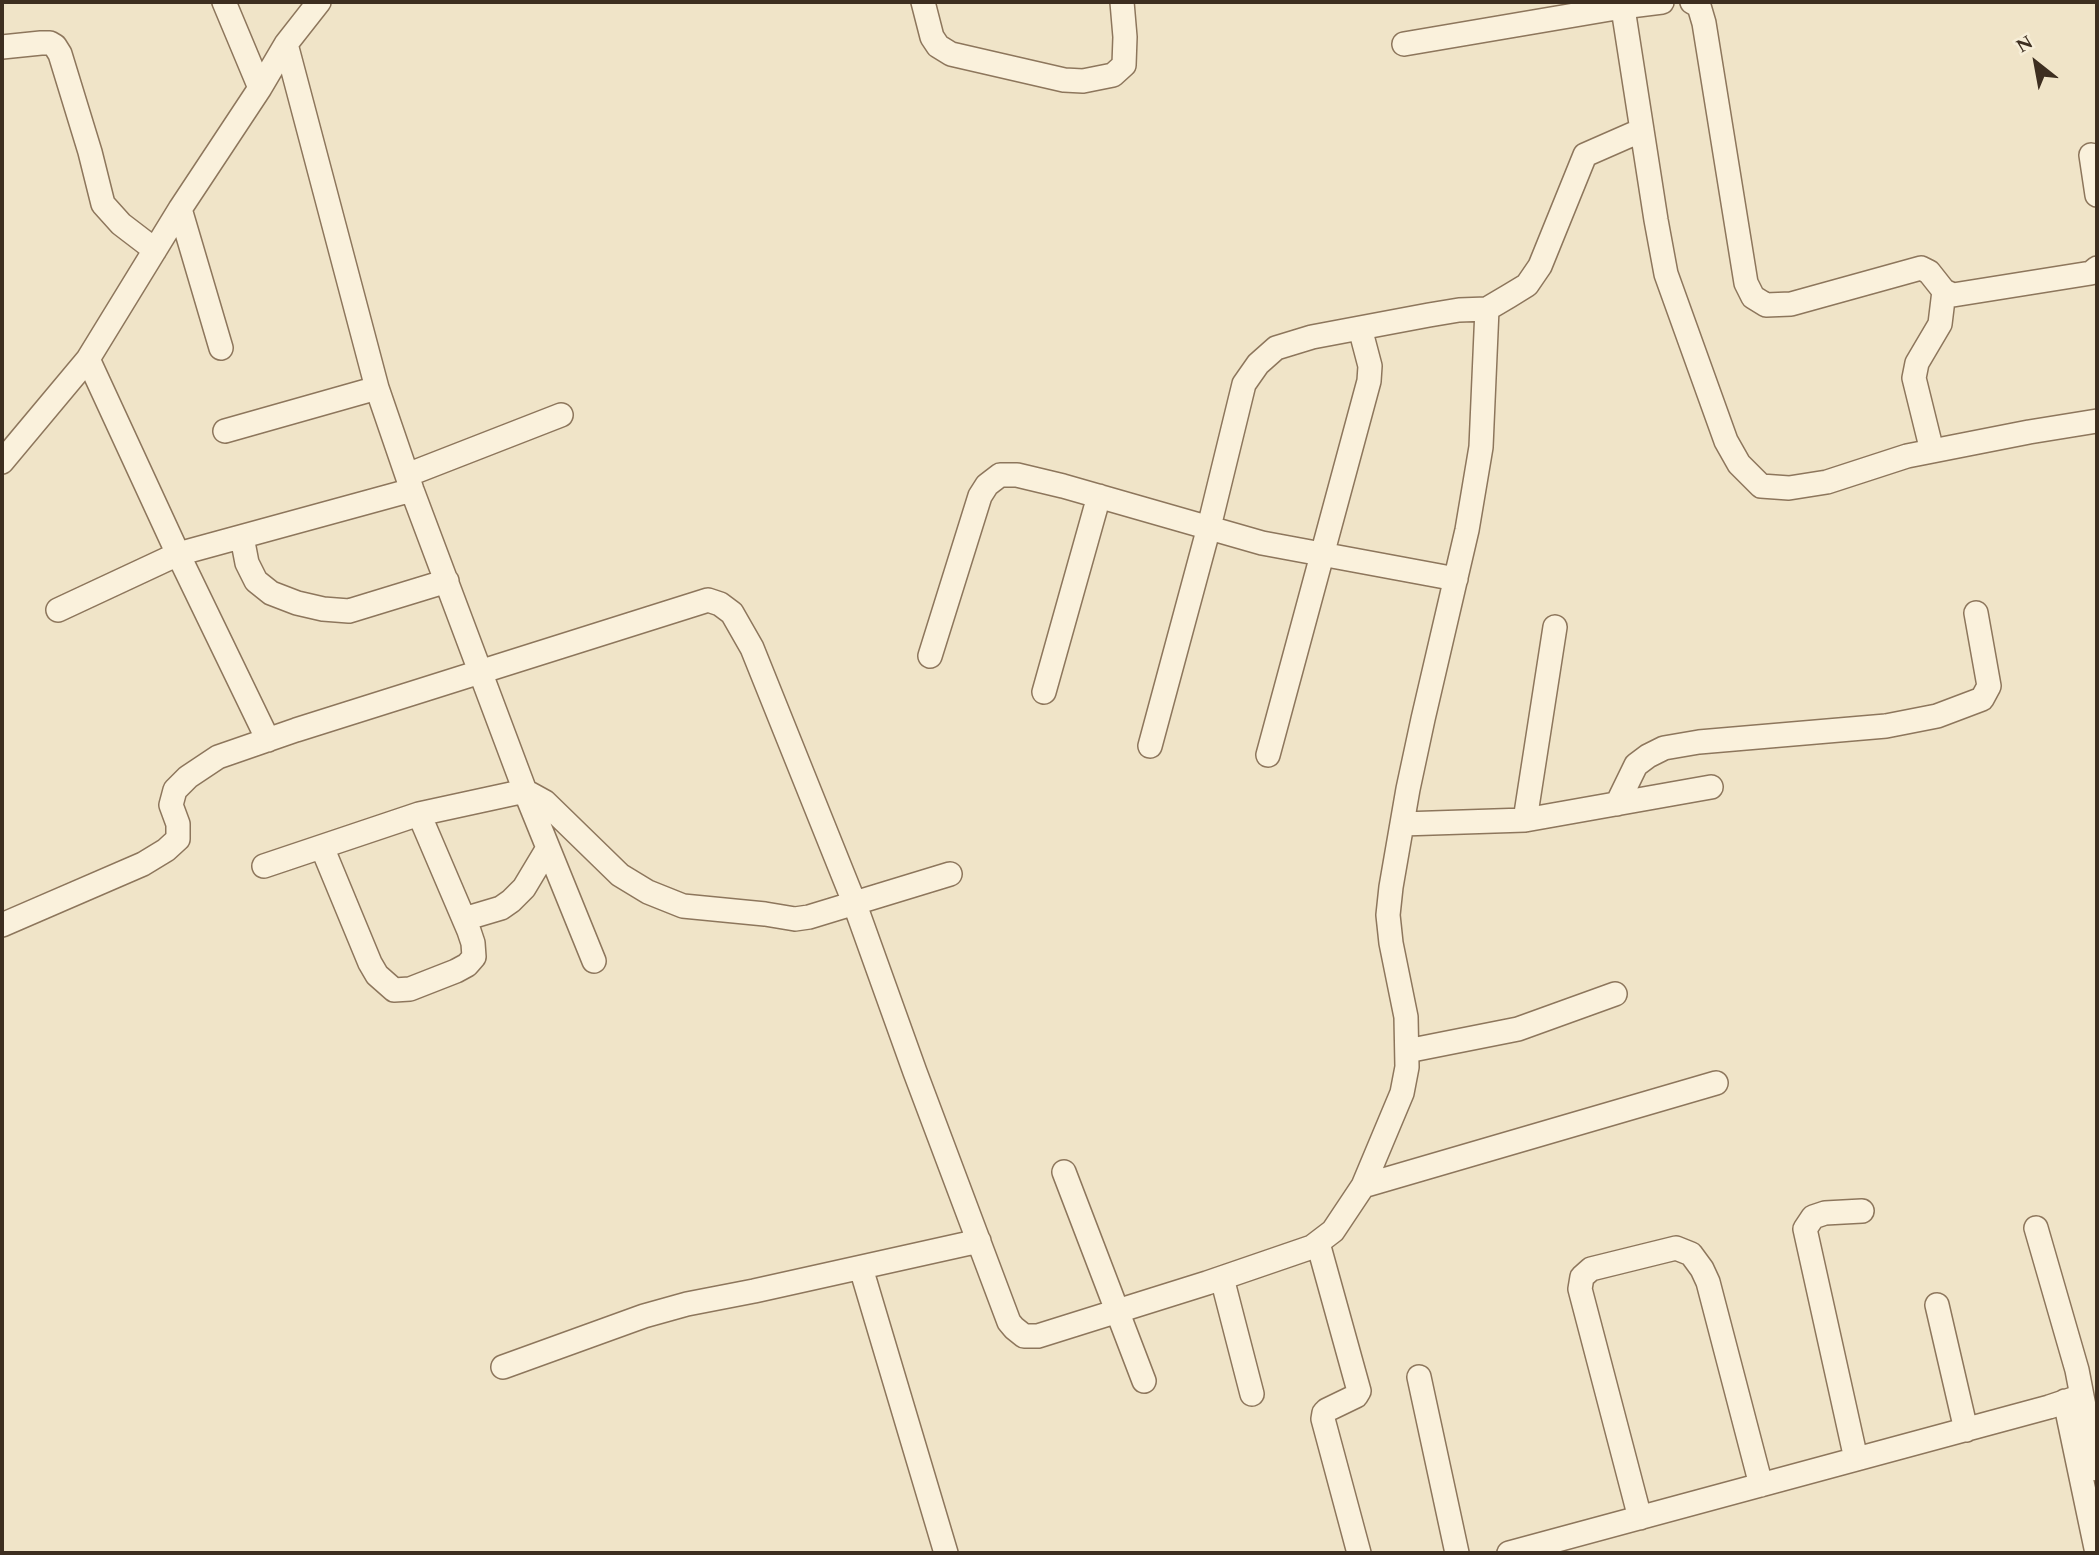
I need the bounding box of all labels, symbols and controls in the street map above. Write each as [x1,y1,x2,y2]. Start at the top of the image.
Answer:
north arrow [2001,28,2071,98]
text: N [2011,28,2039,61]

